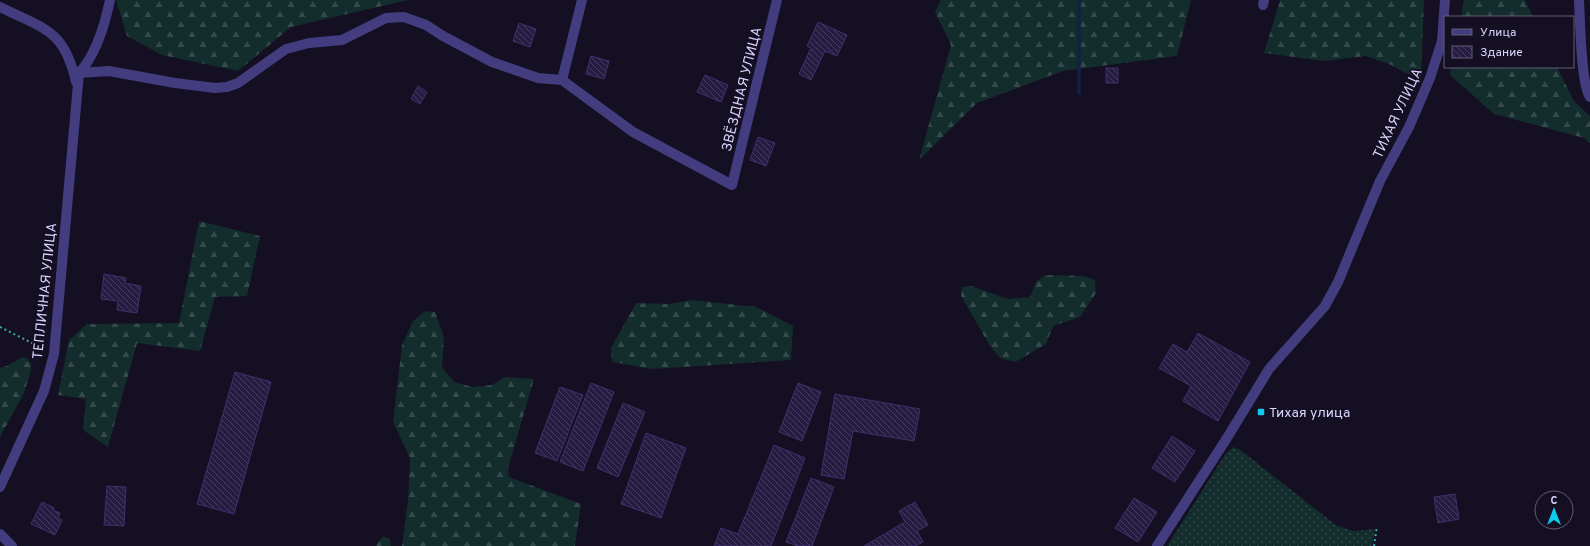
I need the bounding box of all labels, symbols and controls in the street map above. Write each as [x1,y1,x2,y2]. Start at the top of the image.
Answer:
legend [1444,16,1574,68]
street label: ЗВЁЗДНАЯ УЛИЦА [718,25,766,153]
text: Улица [1480,25,1516,41]
text: Здание [1480,45,1523,61]
street label: ТИХАЯ УЛИЦА [1370,66,1427,162]
street label: ТЕПЛИЧНАЯ УЛИЦА [30,222,61,360]
place label: Тихая улица [1269,405,1350,422]
marker: Тихая улица [1256,407,1266,417]
north arrow [1534,490,1574,530]
text: С [1550,494,1558,508]

